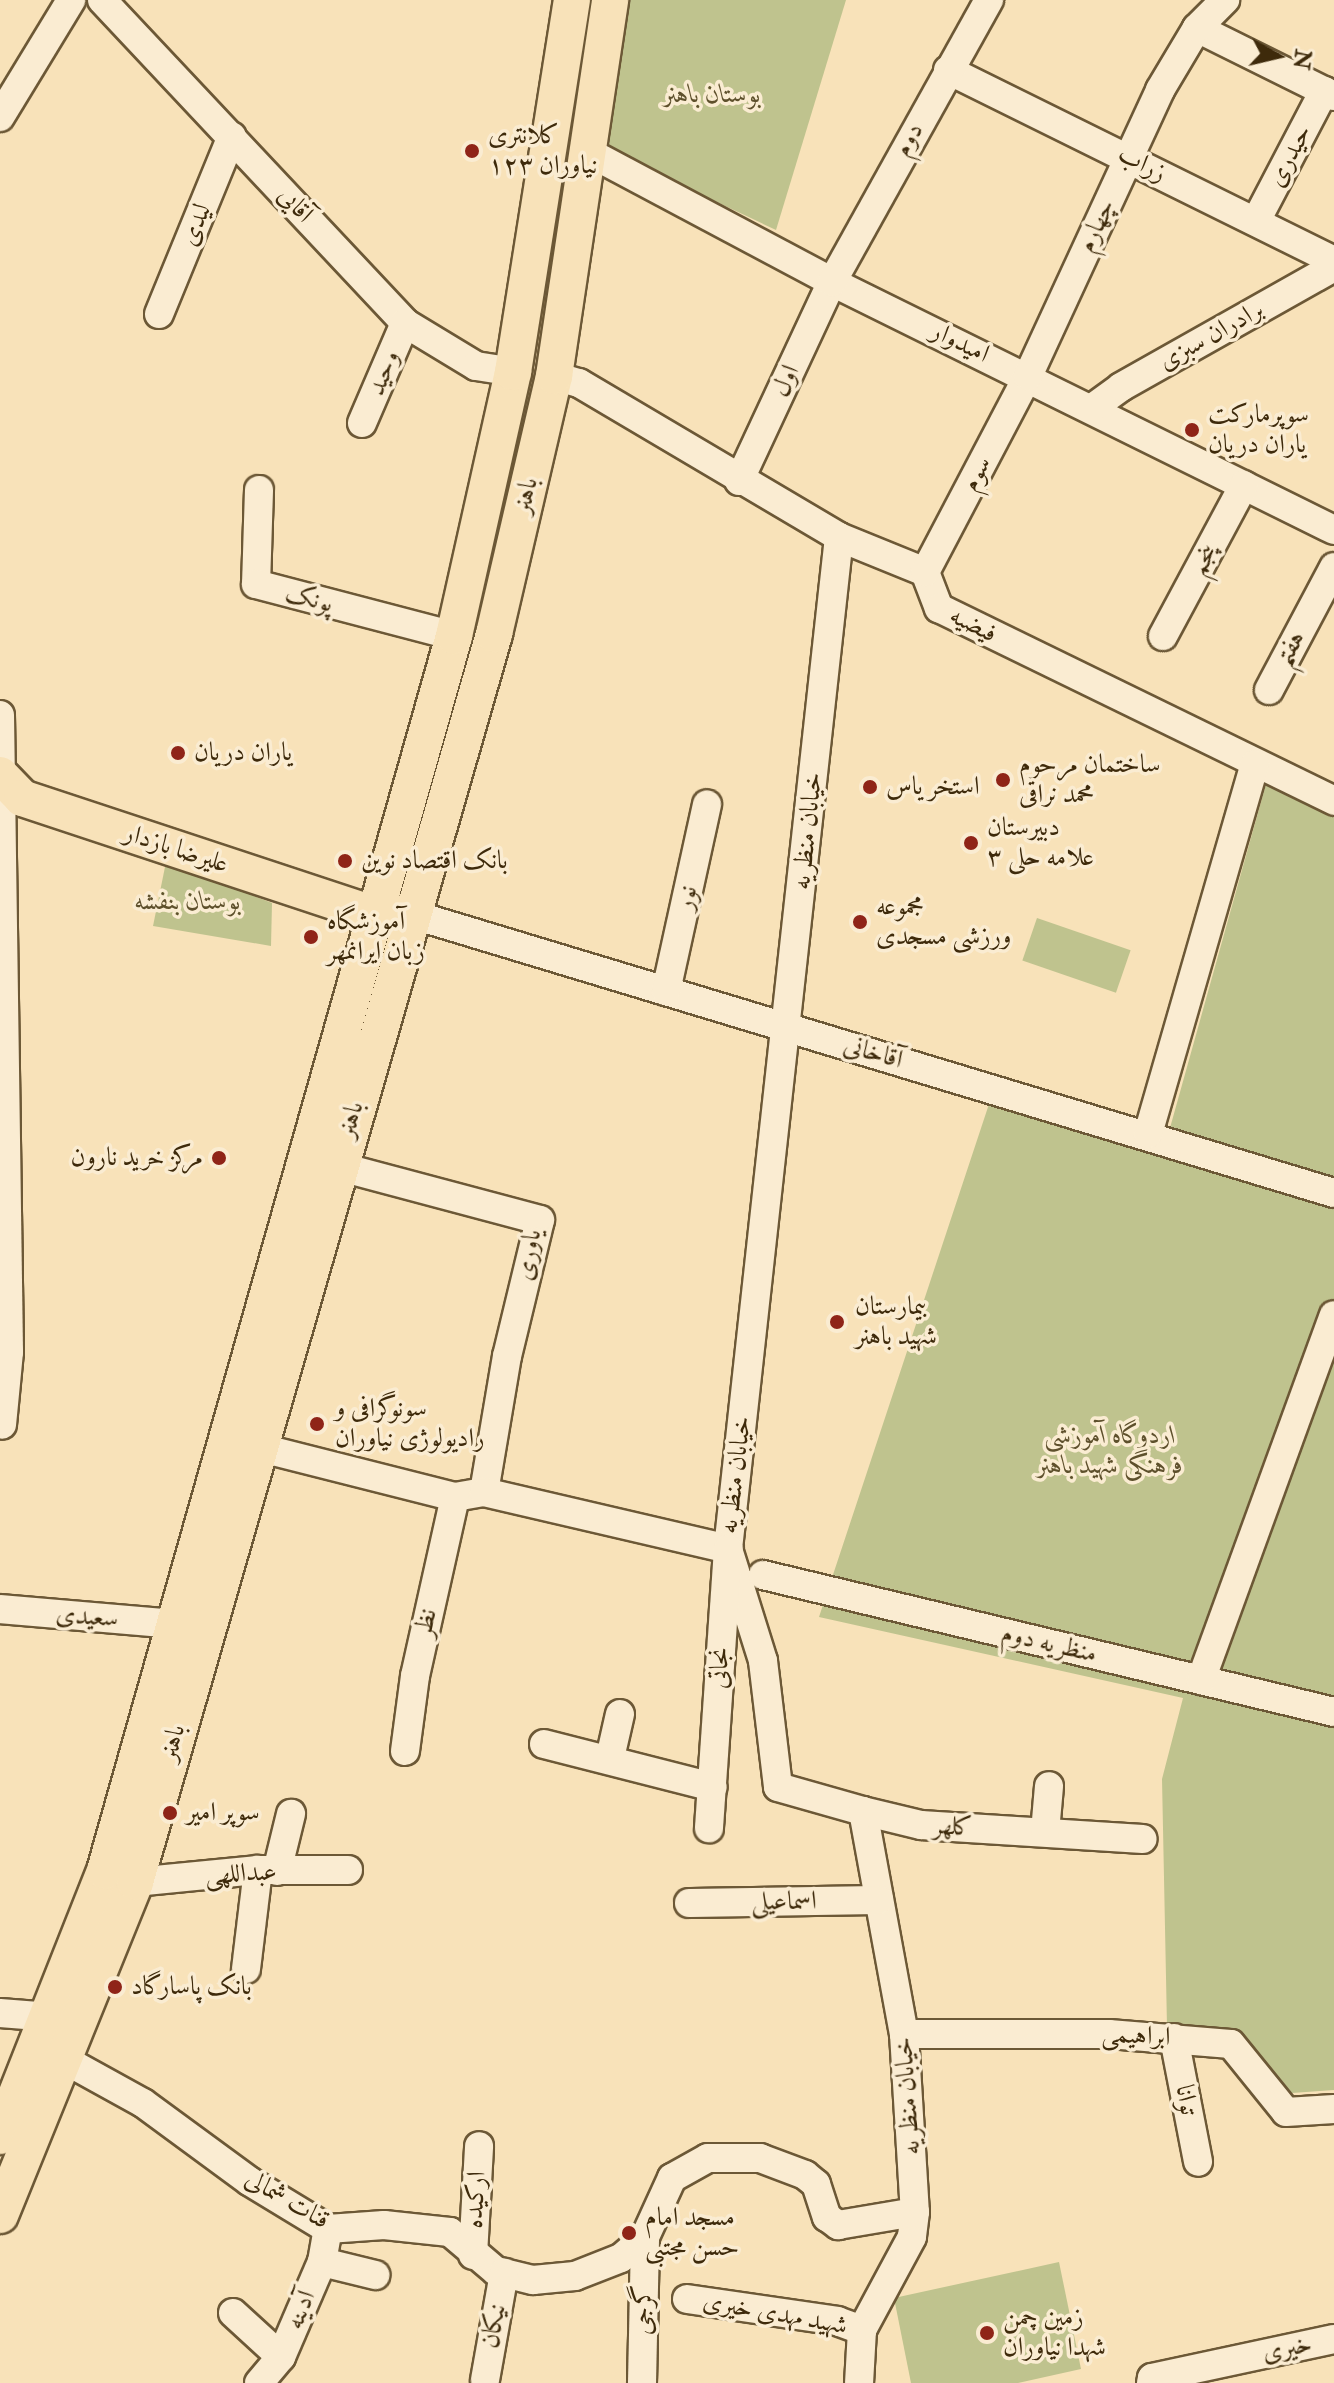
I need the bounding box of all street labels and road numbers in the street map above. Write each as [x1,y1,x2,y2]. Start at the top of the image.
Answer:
street label: دوم [887,118,931,162]
street label: حیدری [1261,120,1319,192]
street label: زراب [1112,139,1172,189]
street label: آقایی [271,180,319,230]
street label: چهارم [1071,194,1123,258]
street label: لیدی [173,199,219,251]
street label: برادران سبزی [1153,294,1269,378]
street label: امیدوار [926,316,994,370]
street label: وحید [361,346,407,400]
street label: اول [765,360,807,402]
street label: سوم [955,451,999,497]
street label: باهنر [507,475,545,517]
street label: پنجم [1183,539,1225,581]
street label: پونک [282,578,336,620]
street label: فیضیه [944,600,1002,650]
street label: هفتم [1268,626,1312,672]
street label: خیابان منظریه [786,771,830,891]
street label: علیرضا بازدار [120,817,232,881]
street label: نور [669,883,705,913]
street label: آقاخانی [840,1030,906,1076]
street label: باهنر [331,1098,371,1142]
street label: یاوری [509,1227,549,1283]
street label: خیابان منظریه [713,1414,759,1536]
street label: سعیدی [55,1599,119,1635]
street label: نظر [408,1606,444,1640]
street label: منظریه دوم [998,1618,1100,1670]
street label: نجاتی [703,1646,737,1690]
street label: باهنر [153,1721,193,1765]
street label: کلهر [932,1810,974,1844]
street label: عبداللهی [204,1857,278,1891]
street label: اسماعیلی [751,1886,817,1918]
street label: ابراهیمی [1101,2019,1171,2053]
street label: خیابان منظریه [888,2036,928,2156]
street label: توانا [1168,2082,1204,2118]
street label: قنات شمالى [239,2163,335,2237]
street label: ارکیده [459,2170,493,2230]
street label: گرجی [628,2285,660,2335]
street label: آدینه [279,2286,323,2334]
street label: شهید مهدی خیری [700,2286,850,2342]
street label: نیکان [475,2301,513,2351]
street label: خیری [1259,2329,1315,2369]

